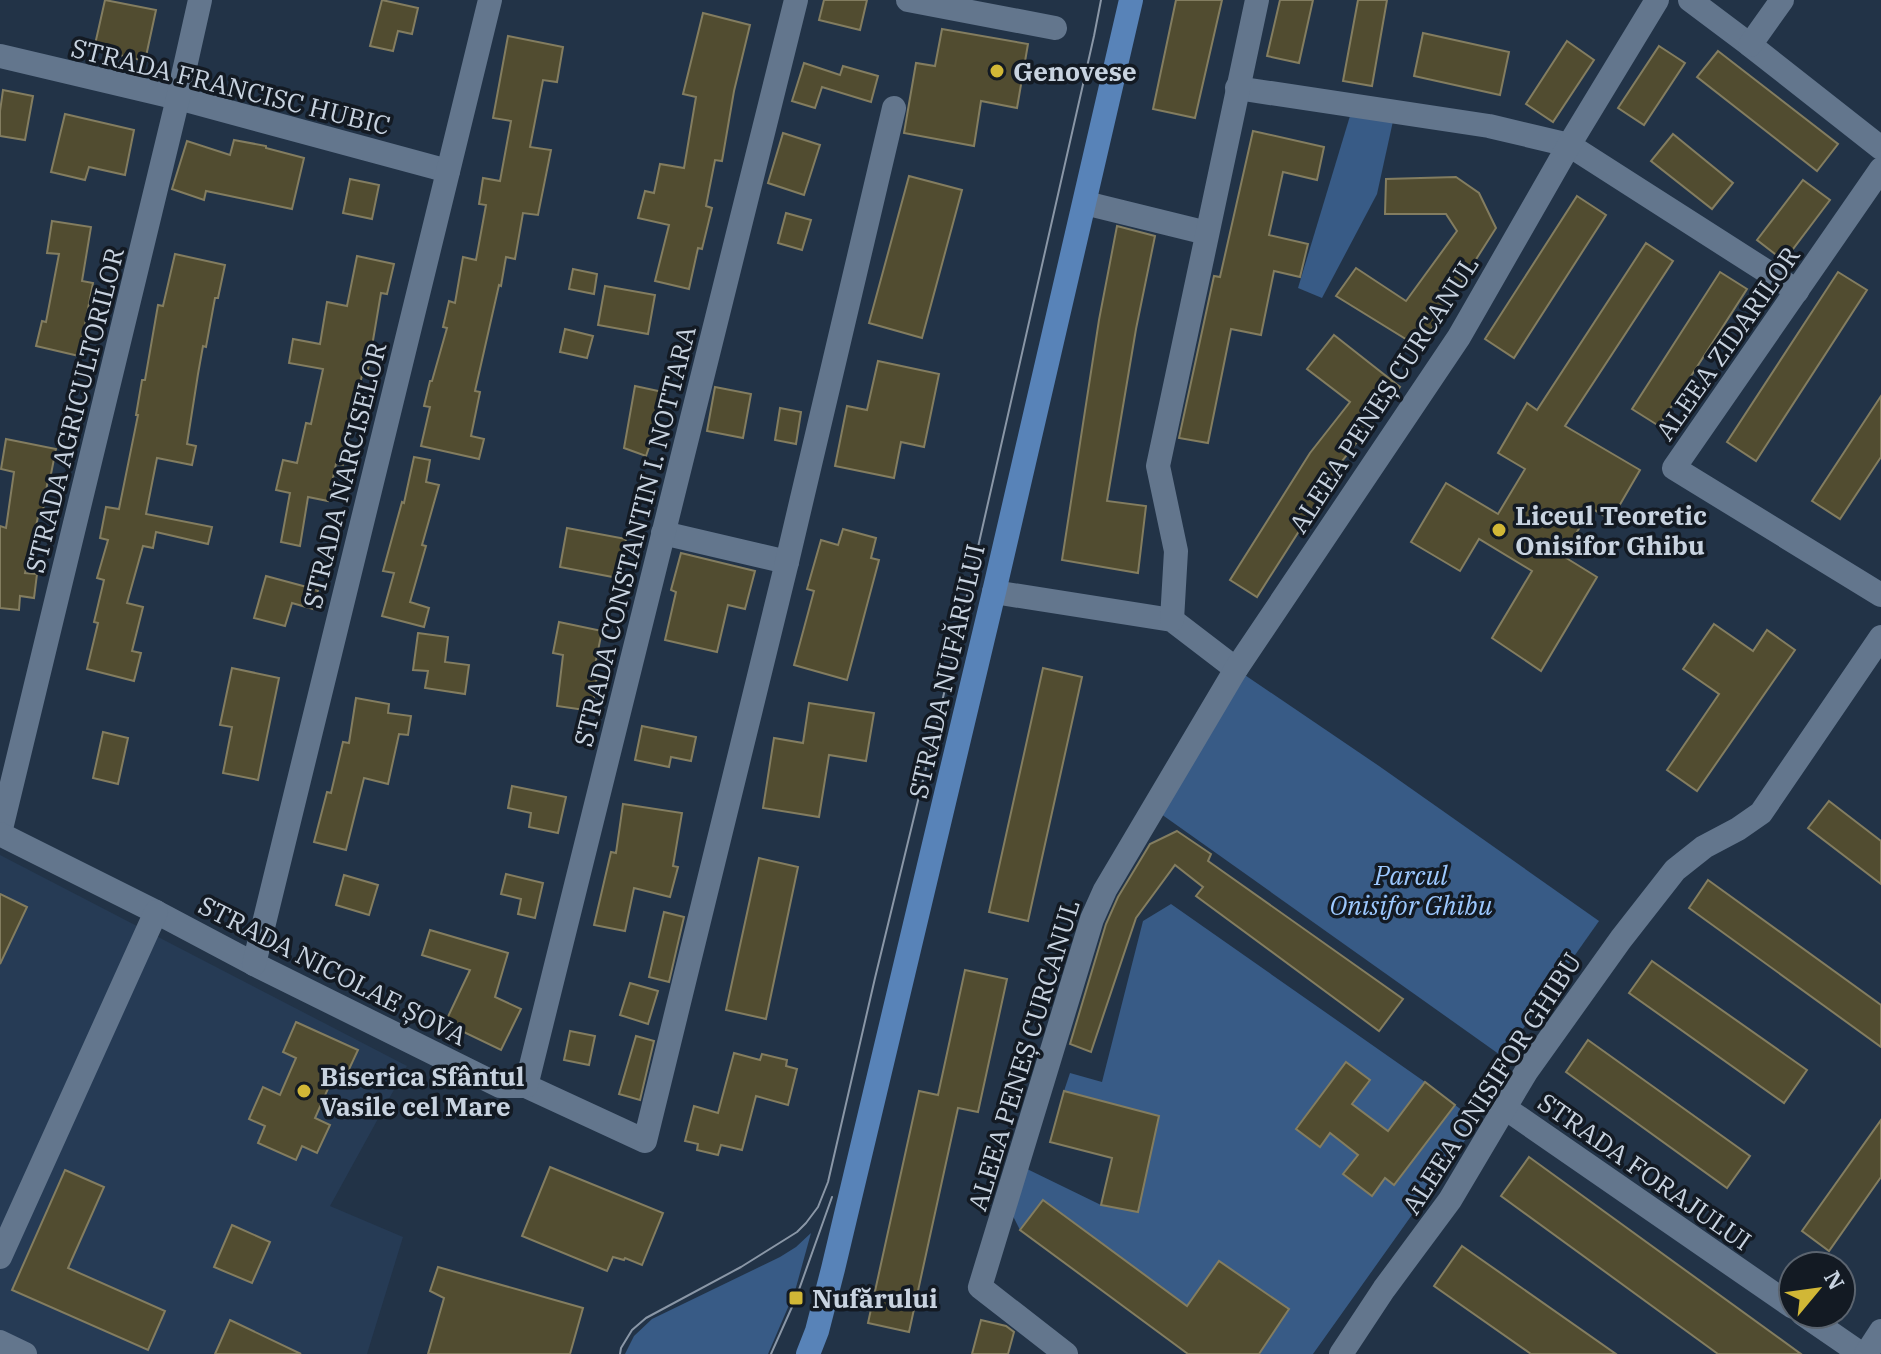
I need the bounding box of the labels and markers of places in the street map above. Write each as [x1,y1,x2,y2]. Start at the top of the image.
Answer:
place label: Genovese [1013,54,1137,88]
marker: Genovese [988,62,1006,80]
place label: Liceul Teoretic Onisifor Ghibu [1515,498,1707,562]
marker: Liceul Teoretic Onisifor Ghibu [1490,521,1508,539]
place label: Biserica Sfântul Vasile cel Mare [320,1059,524,1123]
marker: Biserica Sfântul Vasile cel Mare [295,1082,313,1100]
place label: Nufărului [812,1281,938,1315]
marker: Nufărului [787,1289,805,1307]

